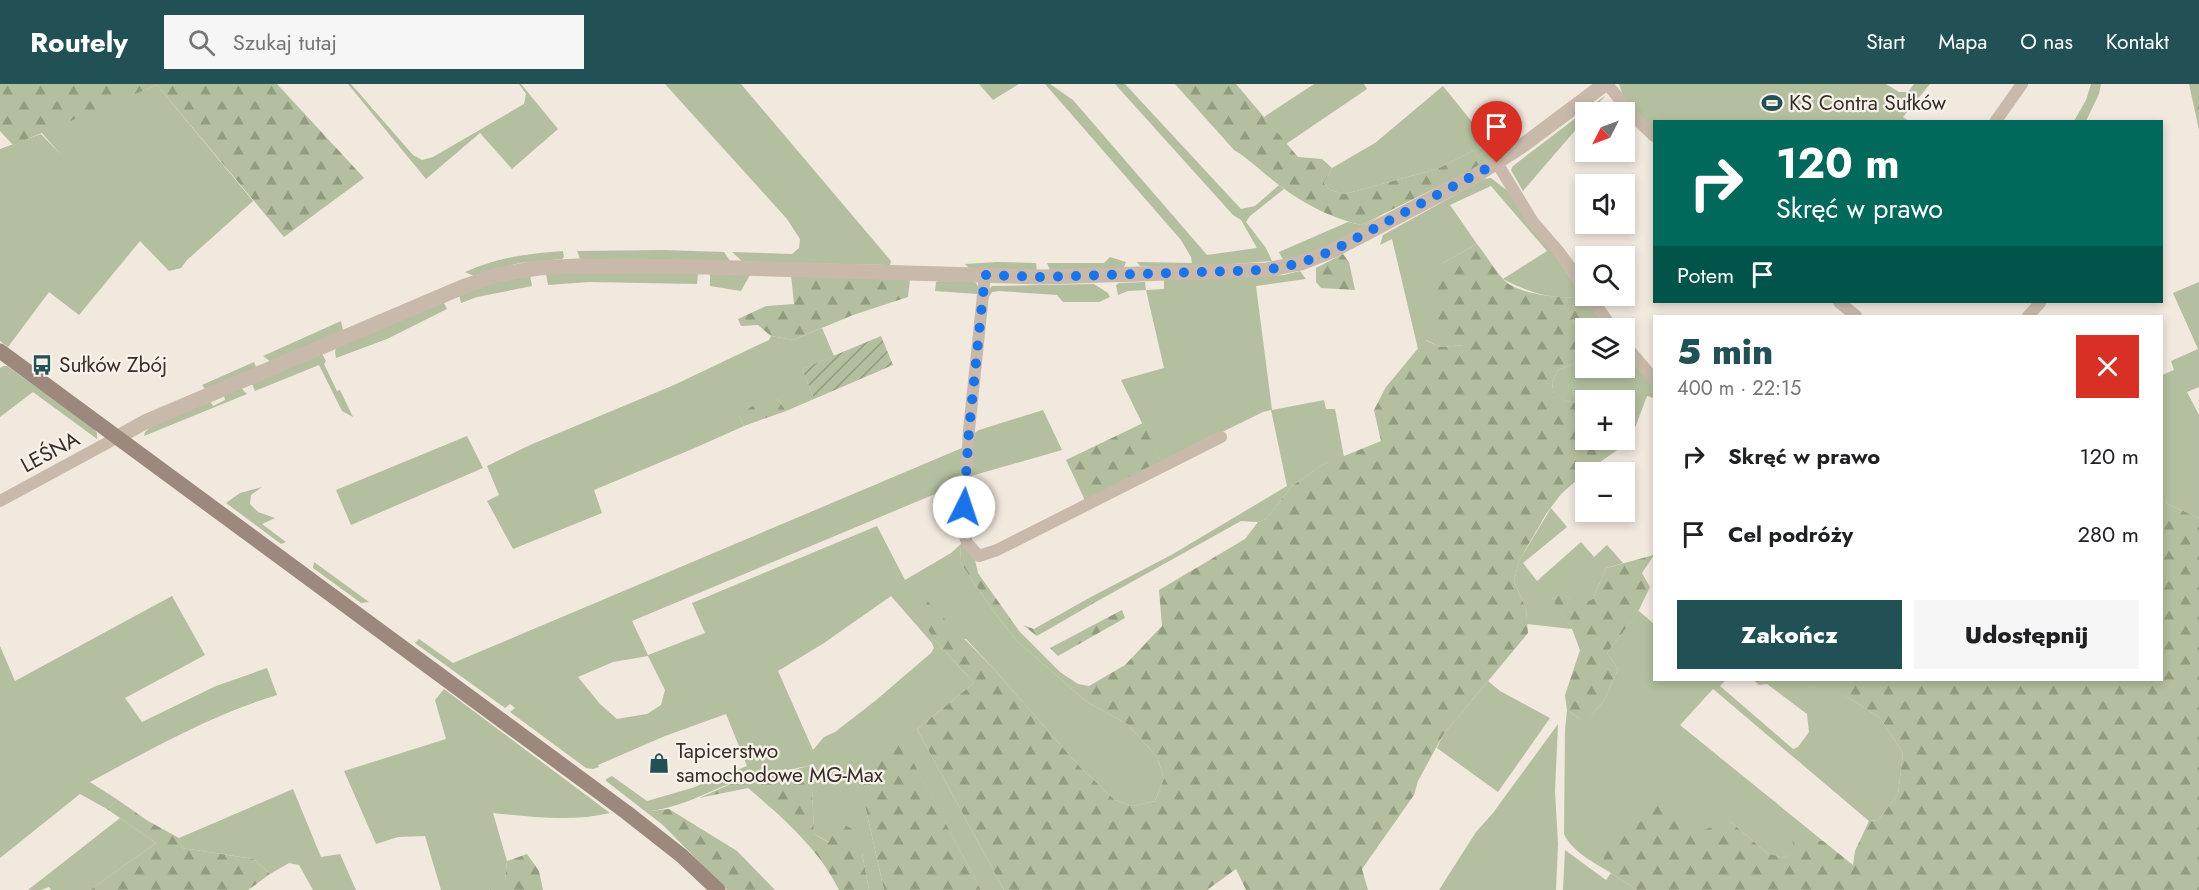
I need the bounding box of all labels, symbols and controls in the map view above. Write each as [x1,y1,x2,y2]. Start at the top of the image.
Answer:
search box [164,15,584,69]
text: Routely [30,22,128,63]
icon: search [185,26,218,59]
text: Szukaj tutaj [233,26,337,58]
text: Start [1866,27,1905,57]
text: Mapa [1938,27,1987,57]
text: O nas [2020,27,2073,57]
text: Kontakt [2106,27,2169,57]
place label: KS Contra Sułków [1789,88,1947,118]
sports icon: KS Contra Sułków [1760,91,1784,115]
pin [1471,101,1522,163]
north arrow [1575,102,1635,162]
map controls [1575,102,1635,522]
icon: arrive [1480,110,1513,143]
text: 120 m [1776,133,1900,194]
icon: right [1677,144,1755,222]
button: sound [1575,174,1635,234]
text: Skręć w prawo [1776,189,1943,228]
button: search [1575,246,1635,306]
icon: arrive [1746,258,1779,291]
text: Potem [1677,259,1734,291]
button: layers [1575,318,1635,378]
text: 5 min [1677,325,1773,377]
button: close [2076,335,2139,398]
place label: Sułków Zbój [59,350,167,380]
bus stop icon: Sułków Zbój [30,353,54,377]
text: 400 m · 22:15 [1677,374,1801,403]
button: + [1575,390,1635,450]
street label: LEŚNA [15,424,85,480]
icon: right [1677,440,1710,473]
text: Skręć w prawo [1728,440,1880,472]
text: 120 m [2080,440,2139,472]
button: − [1575,462,1635,522]
position arrow [932,475,996,539]
icon: arrive [1677,518,1710,551]
text: Cel podróży [1728,518,1853,550]
text: 280 m [2078,518,2139,550]
button: Zakończ [1677,600,1902,669]
button: Udostępnij [1914,600,2139,669]
place label: Tapicerstwo samochodowe MG-Max [676,736,883,790]
shop icon: Tapicerstwo samochodowe MG-Max [647,751,671,775]

